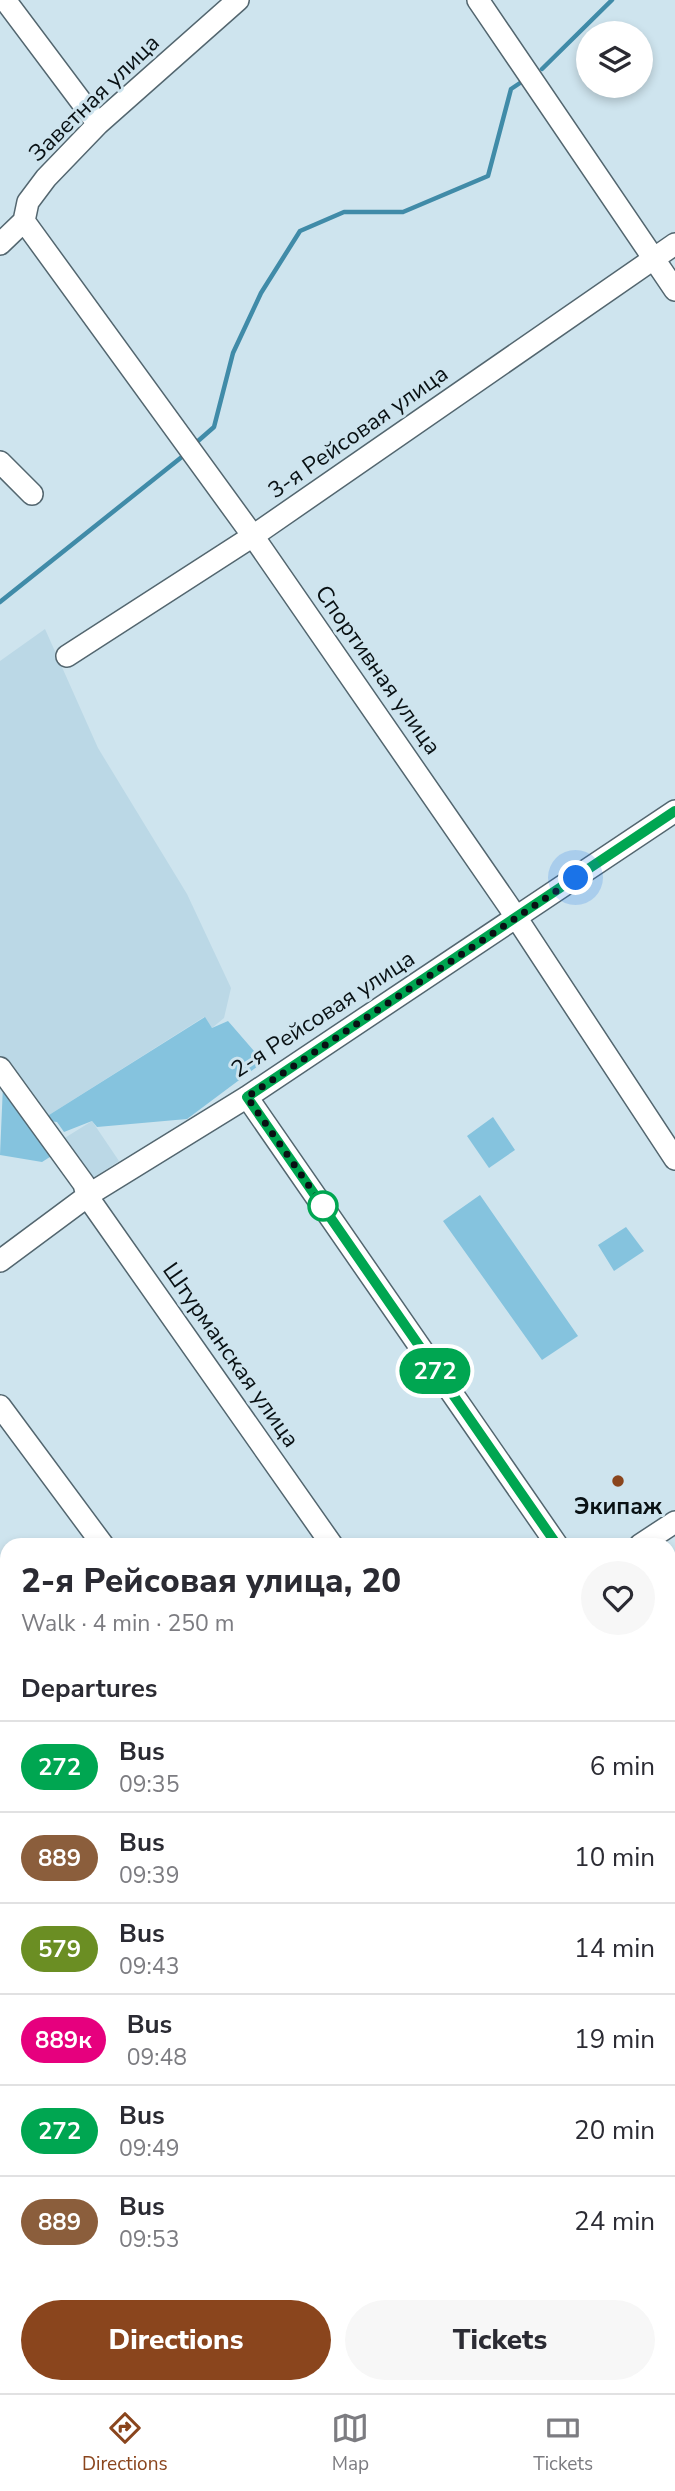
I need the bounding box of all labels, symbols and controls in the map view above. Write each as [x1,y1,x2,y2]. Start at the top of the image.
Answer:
map controls [576,21,653,98]
button: layers [576,21,653,98]
street label: Заветная улица [22,28,166,168]
street label: 3-я Рейсовая улица [262,358,454,506]
street label: Спортивная улица [308,579,448,761]
your location [558,860,593,895]
street label: 2-я Рейсовая улица [225,943,421,1085]
unlabelled marker [308,1191,338,1221]
street label: Штурманская улица [155,1256,307,1454]
line badge: 272 [395,1348,475,1394]
text: 272 [413,1355,457,1387]
marker: Экипаж [610,1473,626,1489]
place label: Экипаж [574,1491,663,1522]
text: 2-я Рейсовая улица, 20 [21,1559,401,1604]
button: heart [581,1561,655,1635]
text: Walk · 4 min · 250 m [21,1608,234,1639]
text: Departures [21,1671,157,1706]
text: Bus [119,1734,165,1769]
text: 6 min [590,1749,655,1784]
text: 272 [38,1751,81,1783]
text: 09:35 [119,1769,179,1800]
text: Bus [119,1825,165,1860]
text: 10 min [574,1840,655,1875]
text: 889 [38,1842,81,1874]
text: 09:39 [119,1860,179,1891]
text: Bus [119,1916,165,1951]
text: 14 min [574,1931,655,1966]
text: 579 [38,1933,81,1965]
text: 09:43 [119,1951,179,1982]
text: Bus [127,2007,172,2042]
text: 19 min [574,2022,655,2057]
text: 889к [35,2024,92,2056]
text: 09:48 [127,2042,187,2073]
text: Bus [119,2098,165,2133]
text: 20 min [574,2113,655,2148]
text: 272 [38,2115,81,2147]
text: 09:49 [119,2133,179,2164]
text: Bus [119,2189,165,2224]
text: 24 min [574,2204,655,2239]
text: 889 [38,2206,81,2238]
text: 09:53 [119,2224,179,2255]
button: Directions [21,2300,331,2380]
button: Tickets [345,2300,655,2380]
tab: Directions [82,2409,168,2477]
tab: Map [331,2409,369,2477]
tab: Tickets [533,2409,593,2477]

